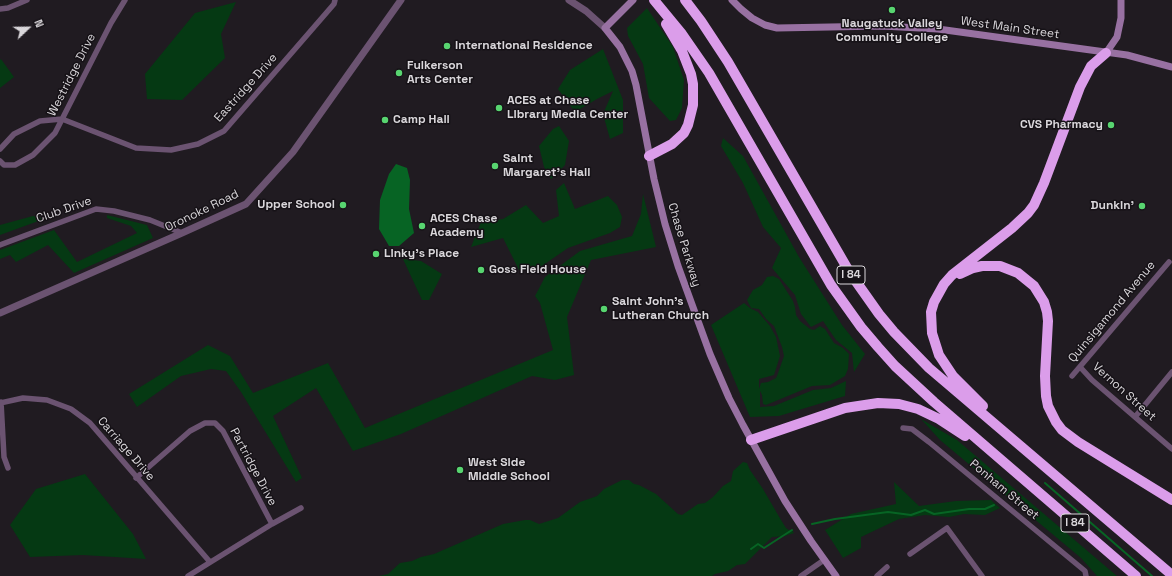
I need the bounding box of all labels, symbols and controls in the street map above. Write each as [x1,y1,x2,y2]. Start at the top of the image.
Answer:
marker: Naugatuck Valley Community College [887,5,897,15]
north arrow [8,8,48,48]
street label: West Main Street [960,14,1060,42]
text: N [31,17,47,30]
place label: Naugatuck Valley Community College [836,17,948,45]
street label: Westridge Drive [45,31,99,119]
place label: International Residence [455,39,593,53]
marker: International Residence [442,41,452,51]
street label: Eastridge Drive [211,51,281,125]
place label: Fulkerson Arts Center [407,59,473,87]
marker: Fulkerson Arts Center [394,68,404,78]
place label: ACES at Chase Library Media Center [507,94,628,122]
marker: ACES at Chase Library Media Center [494,103,504,113]
place label: Camp Hall [393,113,450,127]
marker: Camp Hall [380,115,390,125]
place label: CVS Pharmacy [1020,118,1103,132]
marker: CVS Pharmacy [1106,120,1116,130]
place label: Saint Margaret's Hall [503,152,590,180]
marker: Saint Margaret's Hall [490,161,500,171]
street label: Oronoke Road [163,187,241,235]
street label: Club Drive [34,194,94,226]
place label: Upper School [257,198,335,212]
place label: Dunkin' [1091,199,1134,213]
marker: Upper School [338,200,348,210]
street label: Chase Parkway [664,201,704,289]
marker: Dunkin' [1137,201,1147,211]
place label: ACES Chase Academy [430,212,497,240]
marker: ACES Chase Academy [417,221,427,231]
place label: Linky’s Place [384,247,459,261]
marker: Linky’s Place [371,249,381,259]
street label: Quinsigamond Avenue [1065,258,1159,366]
place label: Goss Field House [489,263,586,277]
marker: Goss Field House [476,265,486,275]
road number: I 84 [837,266,865,284]
place label: Saint John's Lutheran Church [612,295,709,323]
marker: Saint John's Lutheran Church [599,304,609,314]
street label: Vernon Street [1089,360,1159,424]
street label: Carriage Drive [94,414,158,484]
street label: Partridge Drive [226,426,280,508]
place label: West Side Middle School [468,456,550,484]
street label: Ponham Street [966,457,1042,523]
marker: West Side Middle School [455,465,465,475]
road number: I 84 [1061,514,1089,532]

